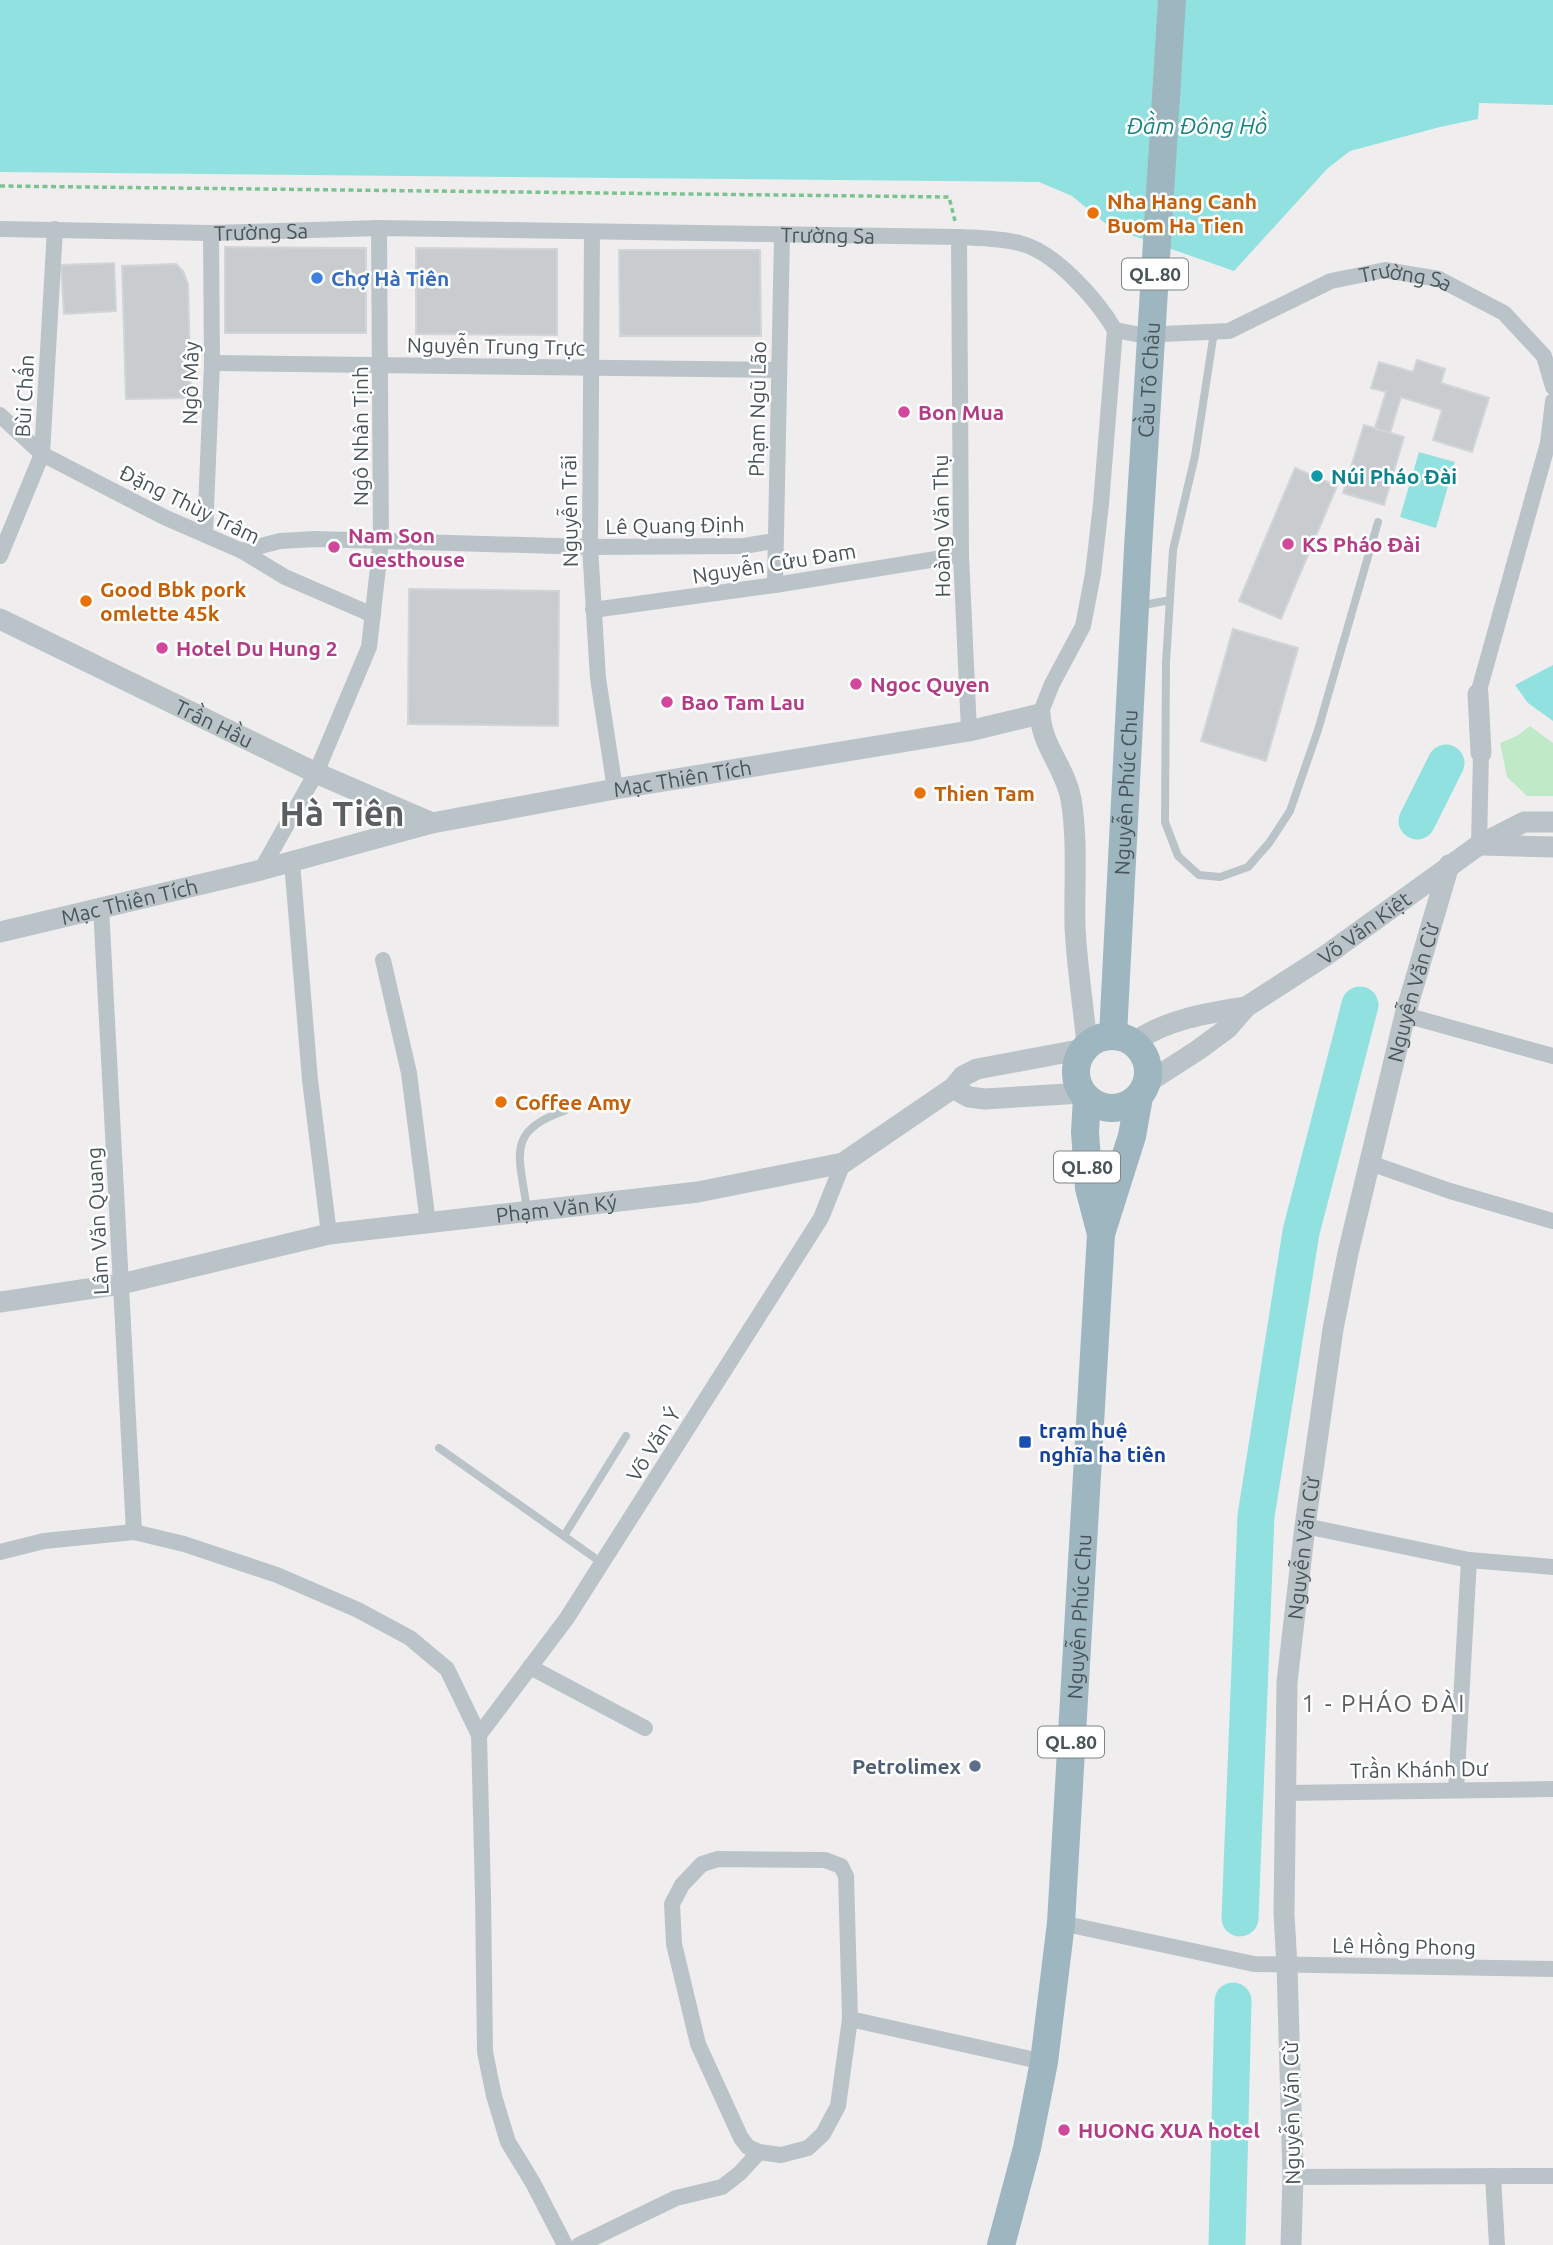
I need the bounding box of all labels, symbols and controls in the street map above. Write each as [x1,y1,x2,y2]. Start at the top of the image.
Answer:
water label: Đầm Đông Hồ [1127,110,1267,138]
place label: Nha Hang Canh Buom Ha Tien [1107,189,1257,237]
marker: Nha Hang Canh Buom Ha Tien [1085,205,1101,221]
street label: Trường Sa [213,218,308,245]
street label: Trường Sa [780,222,875,248]
street label: Trường Sa [1357,257,1456,296]
road number: QL.80 [1122,258,1188,290]
place label: Chợ Hà Tiên [331,266,449,290]
marker: Chợ Hà Tiên [309,270,325,286]
street label: Cầu Tô Châu [1131,321,1164,439]
street label: Nguyễn Trung Trực [407,331,586,360]
street label: Ngô Mây [177,341,203,425]
street label: Phạm Ngũ Lão [744,341,770,477]
street label: Bùi Chấn [8,354,38,438]
street label: Ngô Nhân Tịnh [348,366,372,506]
place label: Bon Mua [918,400,1004,424]
marker: Bon Mua [896,404,912,420]
street label: Hoàng Văn Thụ [928,454,954,598]
street label: Nguyễn Trãi [555,455,582,567]
street label: Đặng Thùy Trâm [116,460,264,548]
place label: Núi Pháo Đài [1331,464,1457,488]
marker: Núi Pháo Đài [1309,468,1325,484]
street label: Lê Quang Định [605,512,745,538]
place label: Nam Son Guesthouse [348,523,465,571]
place label: KS Pháo Đài [1302,532,1420,556]
marker: KS Pháo Đài [1280,536,1296,552]
street label: Nguyễn Cửu Đam [690,537,857,588]
marker: Nam Son Guesthouse [326,539,342,555]
place label: Good Bbk pork omlette 45k [100,577,246,625]
marker: Good Bbk pork omlette 45k [78,593,94,609]
place label: Hotel Du Hung 2 [176,636,338,660]
marker: Hotel Du Hung 2 [154,640,170,656]
place label: Ngoc Quyen [870,672,990,696]
marker: Ngoc Quyen [848,676,864,692]
place label: Bao Tam Lau [681,690,805,714]
street label: Trần Hầu [171,694,257,752]
marker: Bao Tam Lau [659,694,675,710]
street label: Nguyễn Phúc Chu [1109,709,1142,876]
street label: Mạc Thiên Tích [611,755,753,801]
place label: Thien Tam [934,781,1035,805]
marker: Thien Tam [912,785,928,801]
district label: Hà Tiên [280,793,405,833]
street label: Mạc Thiên Tích [59,873,200,929]
street label: Võ Văn Kiệt [1313,886,1415,969]
street label: Nguyễn Văn Cừ [1382,920,1443,1065]
place label: Coffee Amy [515,1090,631,1114]
marker: Coffee Amy [493,1094,509,1110]
street label: Lâm Văn Quang [81,1146,113,1296]
road number: QL.80 [1054,1152,1120,1182]
street label: Phạm Văn Ký [494,1189,618,1227]
street label: Võ Văn Ý [621,1403,685,1485]
place label: trạm huệ nghĩa ha tiên [1039,1418,1166,1466]
marker: trạm huệ nghĩa ha tiên [1017,1434,1033,1450]
street label: Nguyễn Văn Cừ [1282,1475,1324,1621]
street label: Nguyễn Phúc Chu [1062,1533,1096,1700]
district label: 1 - PHÁO ĐÀI [1302,1689,1466,1717]
road number: QL.80 [1038,1726,1104,1758]
place label: Petrolimex [852,1754,962,1778]
street label: Trần Khánh Dư [1350,1754,1489,1782]
marker: Petrolimex [967,1758,983,1774]
street label: Lê Hồng Phong [1332,1931,1476,1959]
street label: Nguyễn Văn Cừ [1277,2041,1304,2185]
place label: HUONG XUA hotel [1078,2118,1260,2142]
marker: HUONG XUA hotel [1056,2122,1072,2138]

